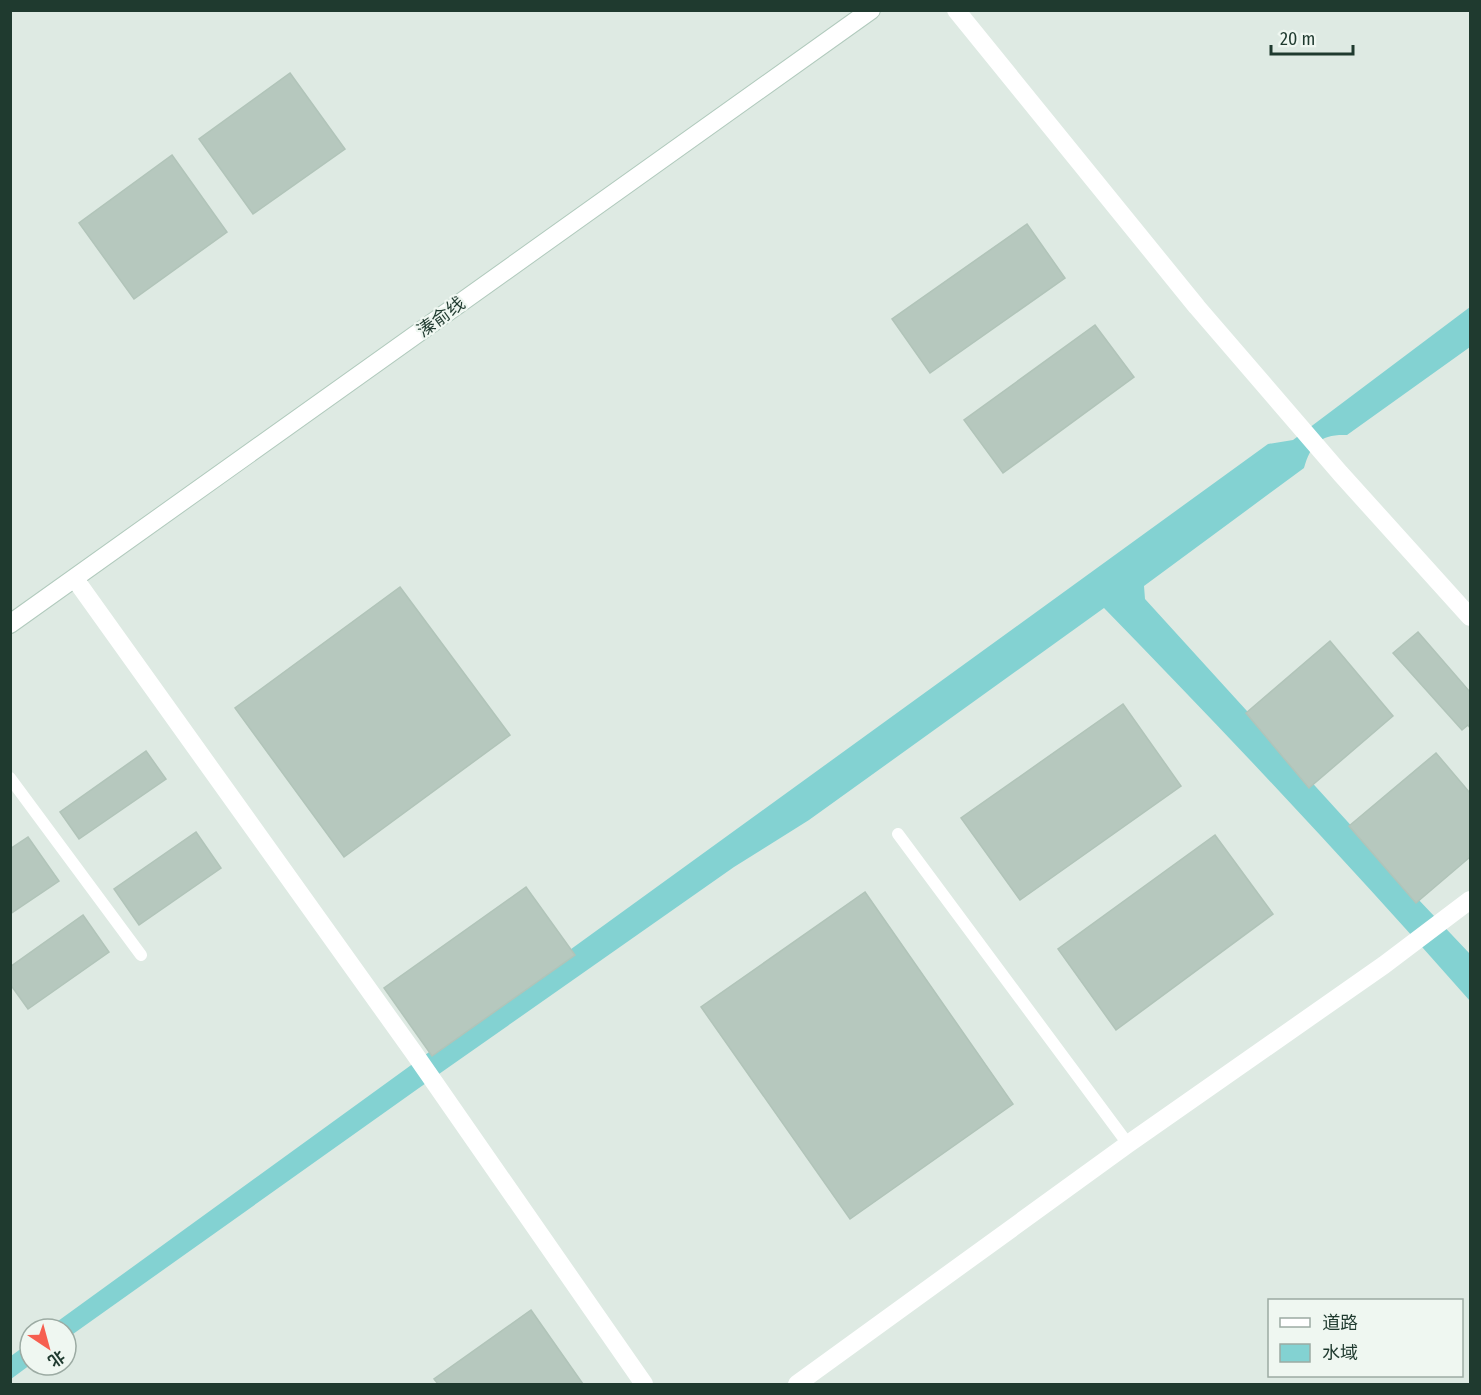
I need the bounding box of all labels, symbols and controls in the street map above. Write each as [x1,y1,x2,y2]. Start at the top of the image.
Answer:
scale bar [1271,18,1354,56]
text: 20 m [1280,28,1315,50]
street label: 溱俞线 [413,292,469,342]
legend [1268,1299,1463,1377]
text: 道路 [1322,1312,1358,1334]
north arrow [18,1317,78,1377]
text: 水域 [1322,1342,1358,1364]
text: 北 [44,1346,69,1371]

